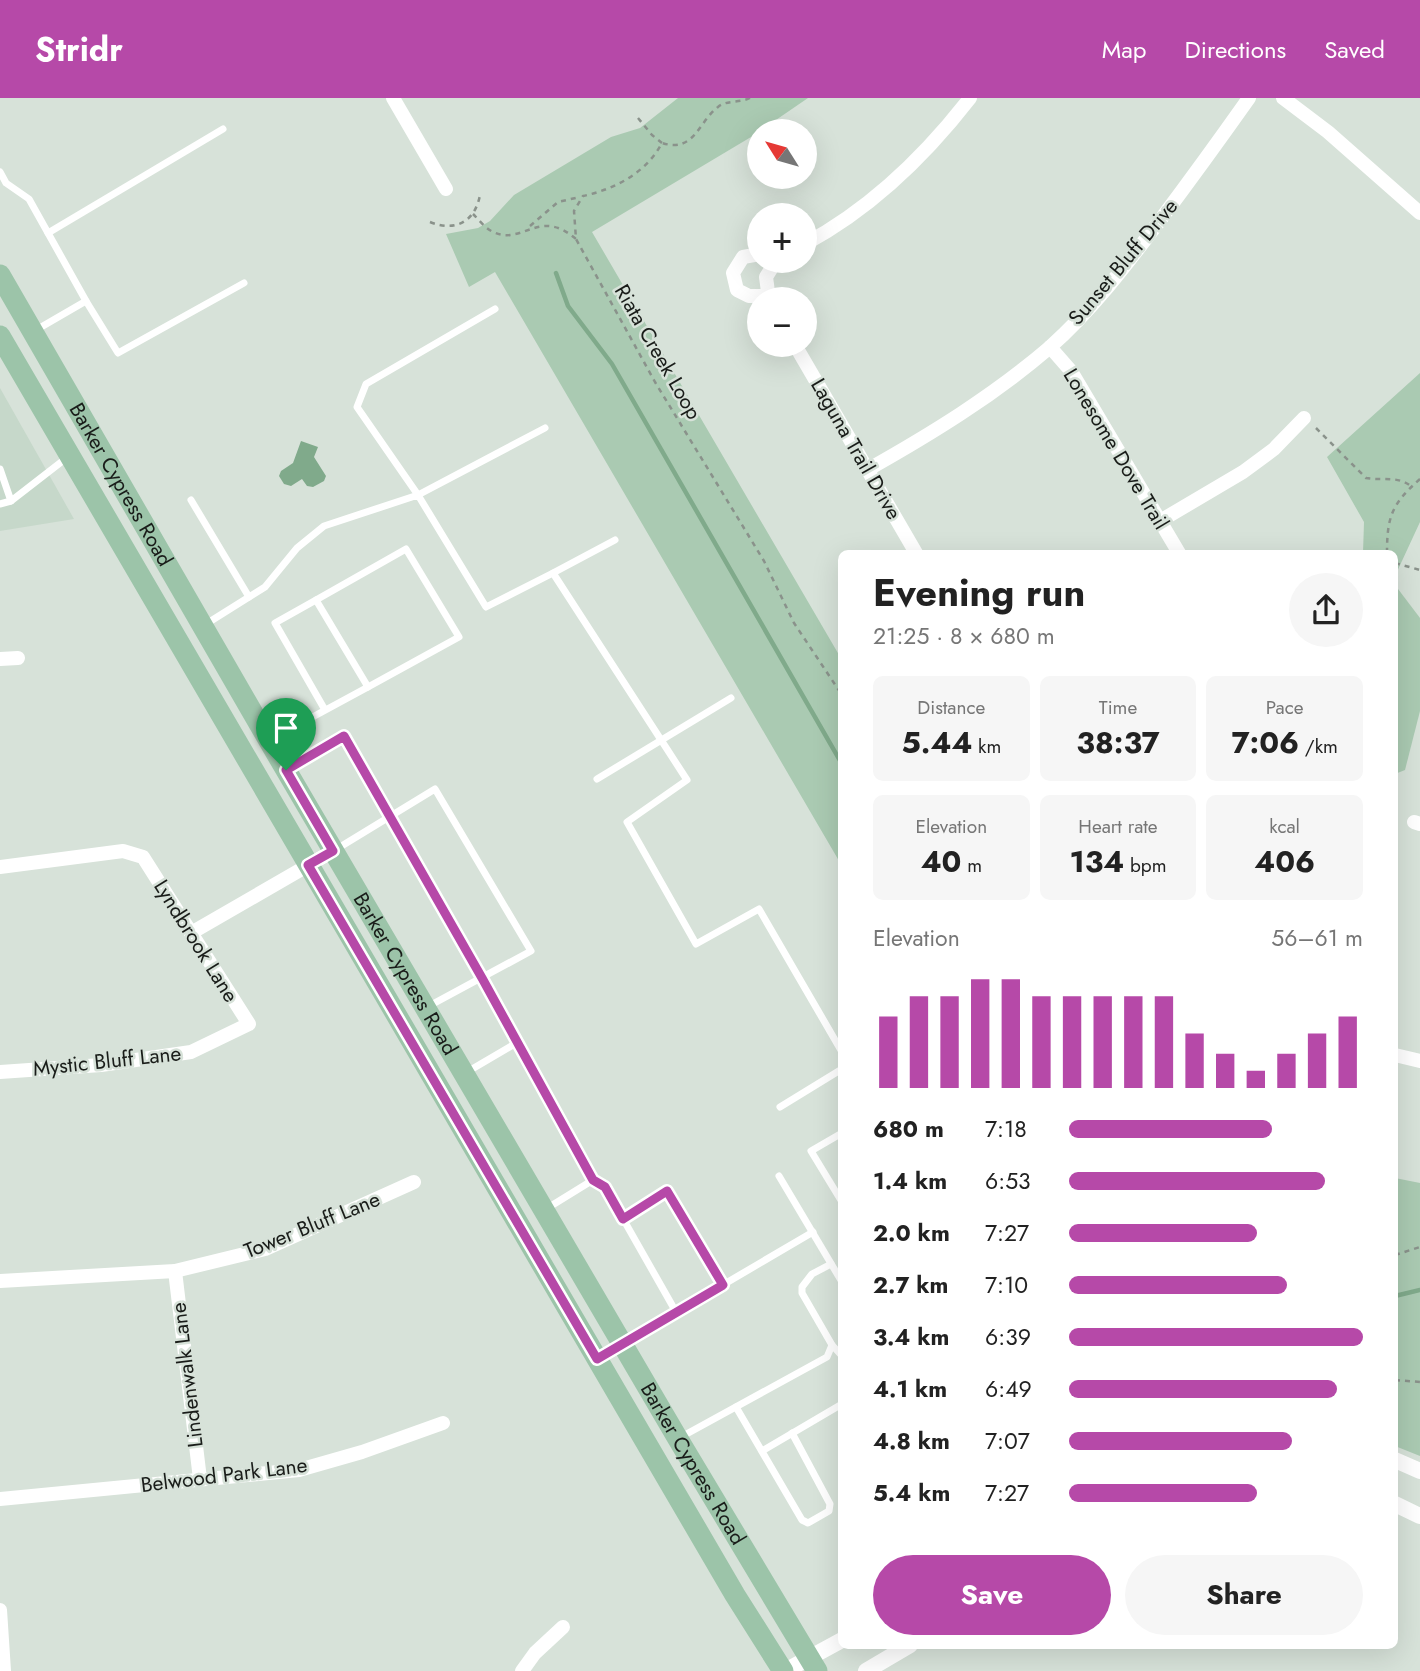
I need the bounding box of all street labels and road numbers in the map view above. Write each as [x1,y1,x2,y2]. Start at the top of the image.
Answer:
street label: Sunset Bluff Drive [1061,192,1185,332]
street label: Riata Creek Loop [607,279,709,425]
street label: Lonesome Dove Trail [1056,363,1176,535]
street label: Laguna Trail Drive [803,373,909,525]
street label: Barker Cypress Road [62,397,180,572]
street label: Lyndbrook Lane [146,874,246,1008]
street label: Barker Cypress Road [346,887,465,1061]
street label: Mystic Bluff Lane [31,1038,183,1084]
street label: Tower Bluff Lane [239,1184,385,1266]
street label: Lindenwalk Lane [163,1301,211,1449]
street label: Barker Cypress Road [633,1377,753,1551]
street label: Belwood Park Lane [139,1450,309,1500]

